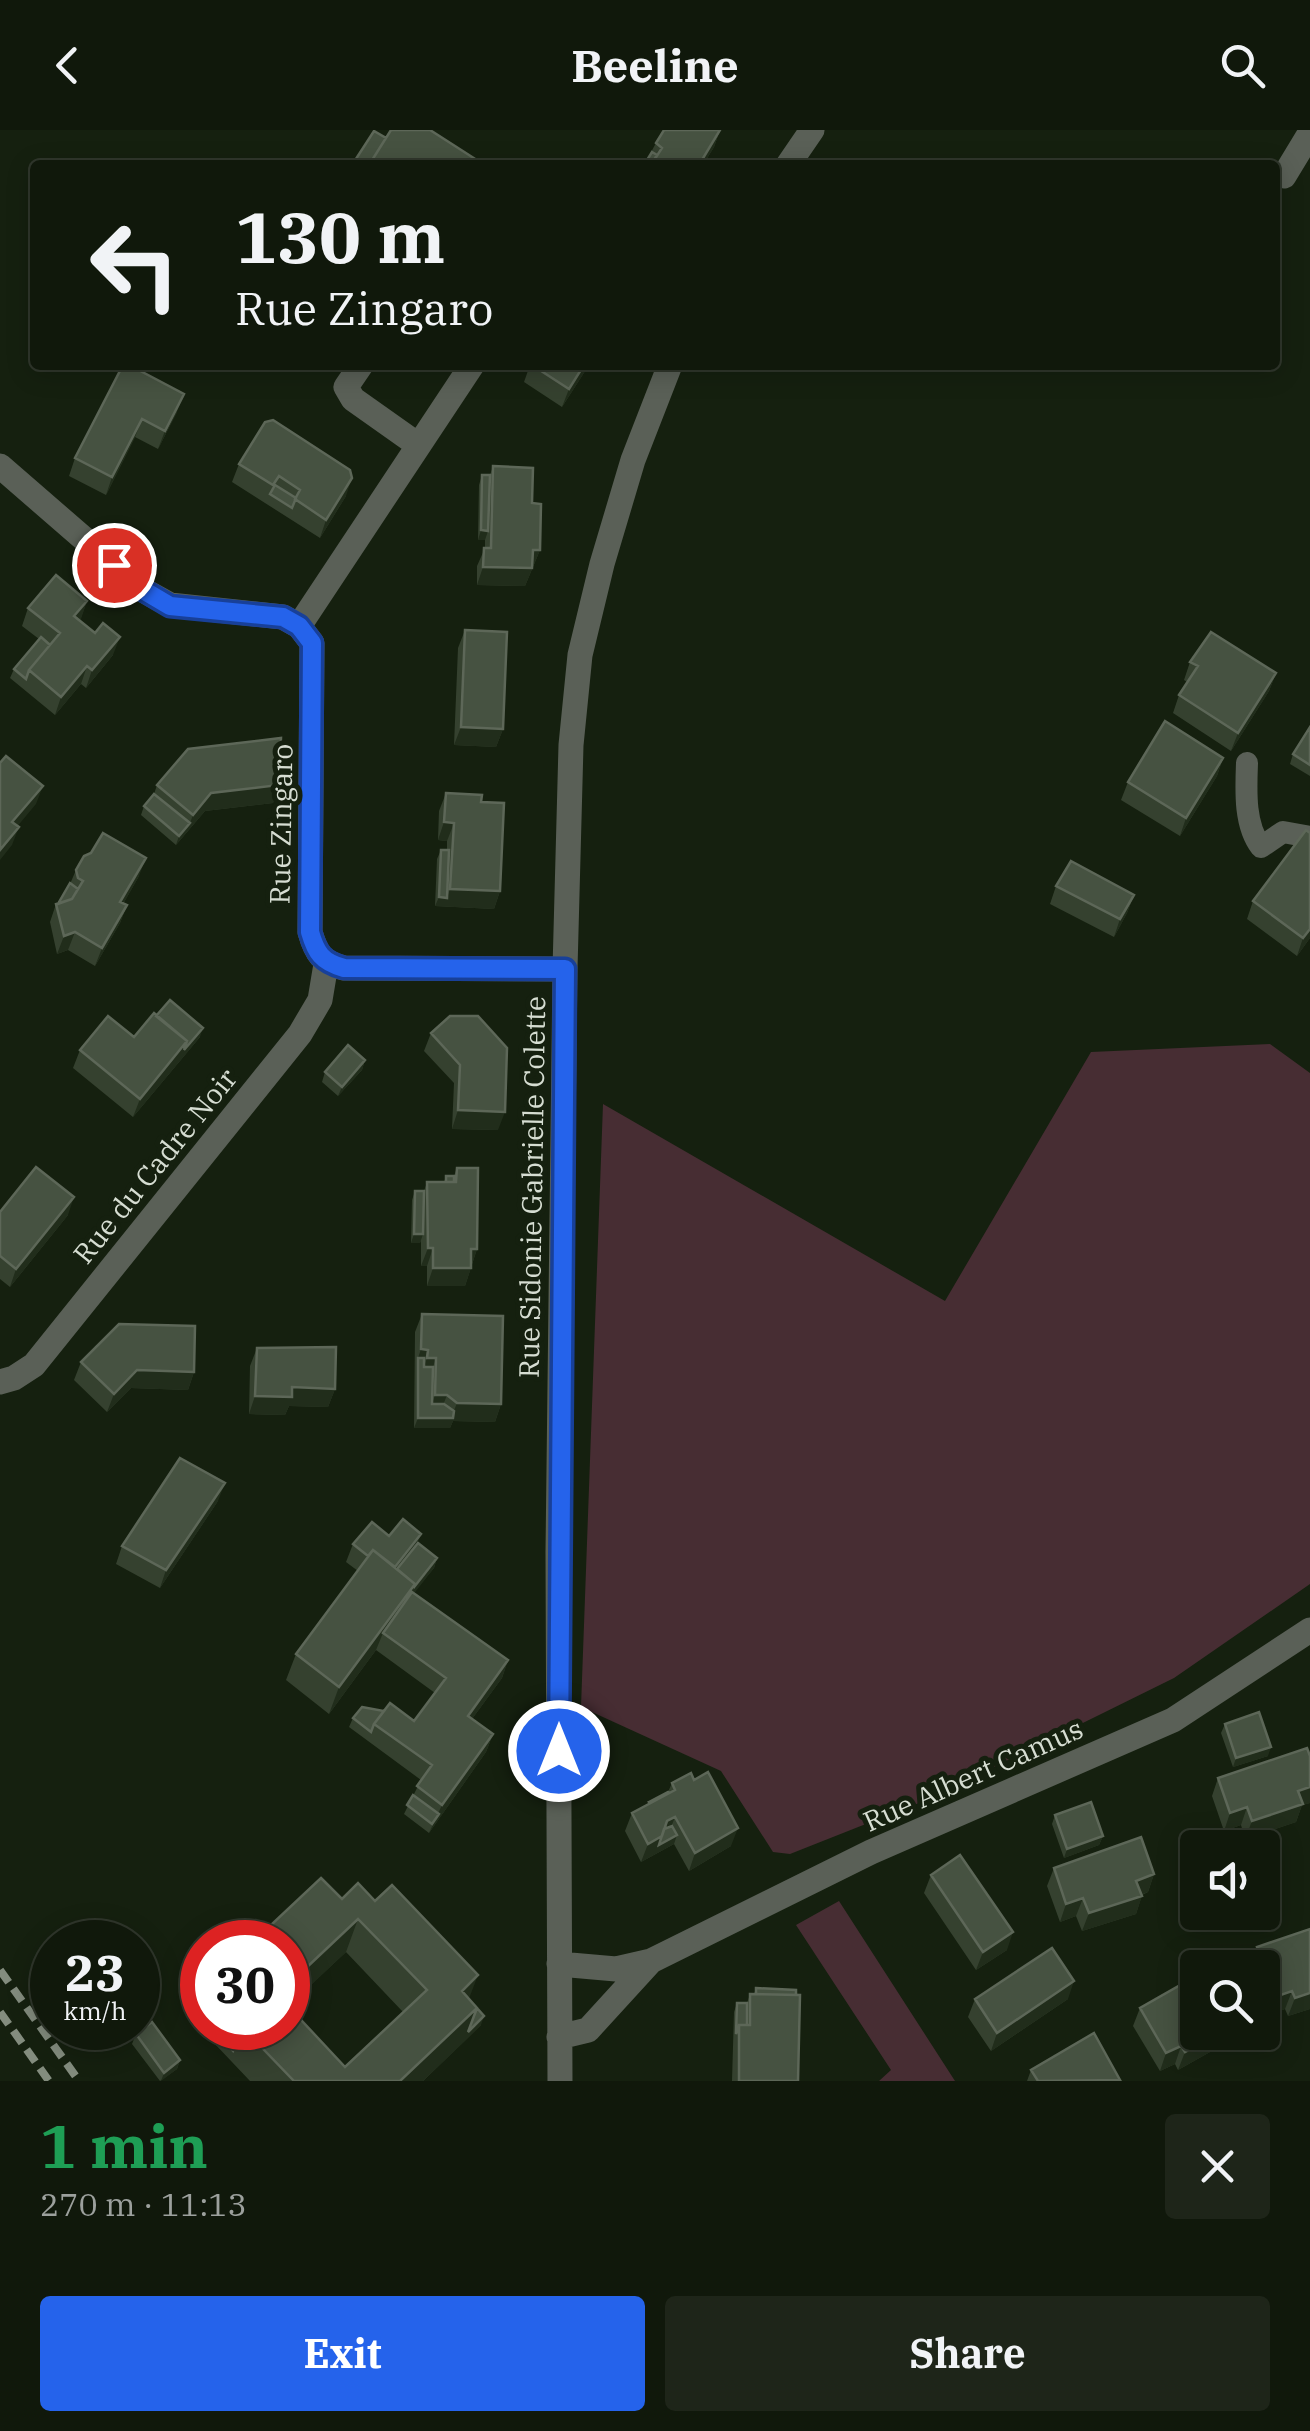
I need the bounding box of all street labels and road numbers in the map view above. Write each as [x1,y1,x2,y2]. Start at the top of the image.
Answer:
street label: Rue Zingaro [261,743,300,905]
street label: Rue Sidonie Gabrielle Colette [510,996,553,1378]
street label: Rue du Cadre Noir [64,1060,245,1271]
street label: Rue Albert Camus [857,1709,1088,1840]

